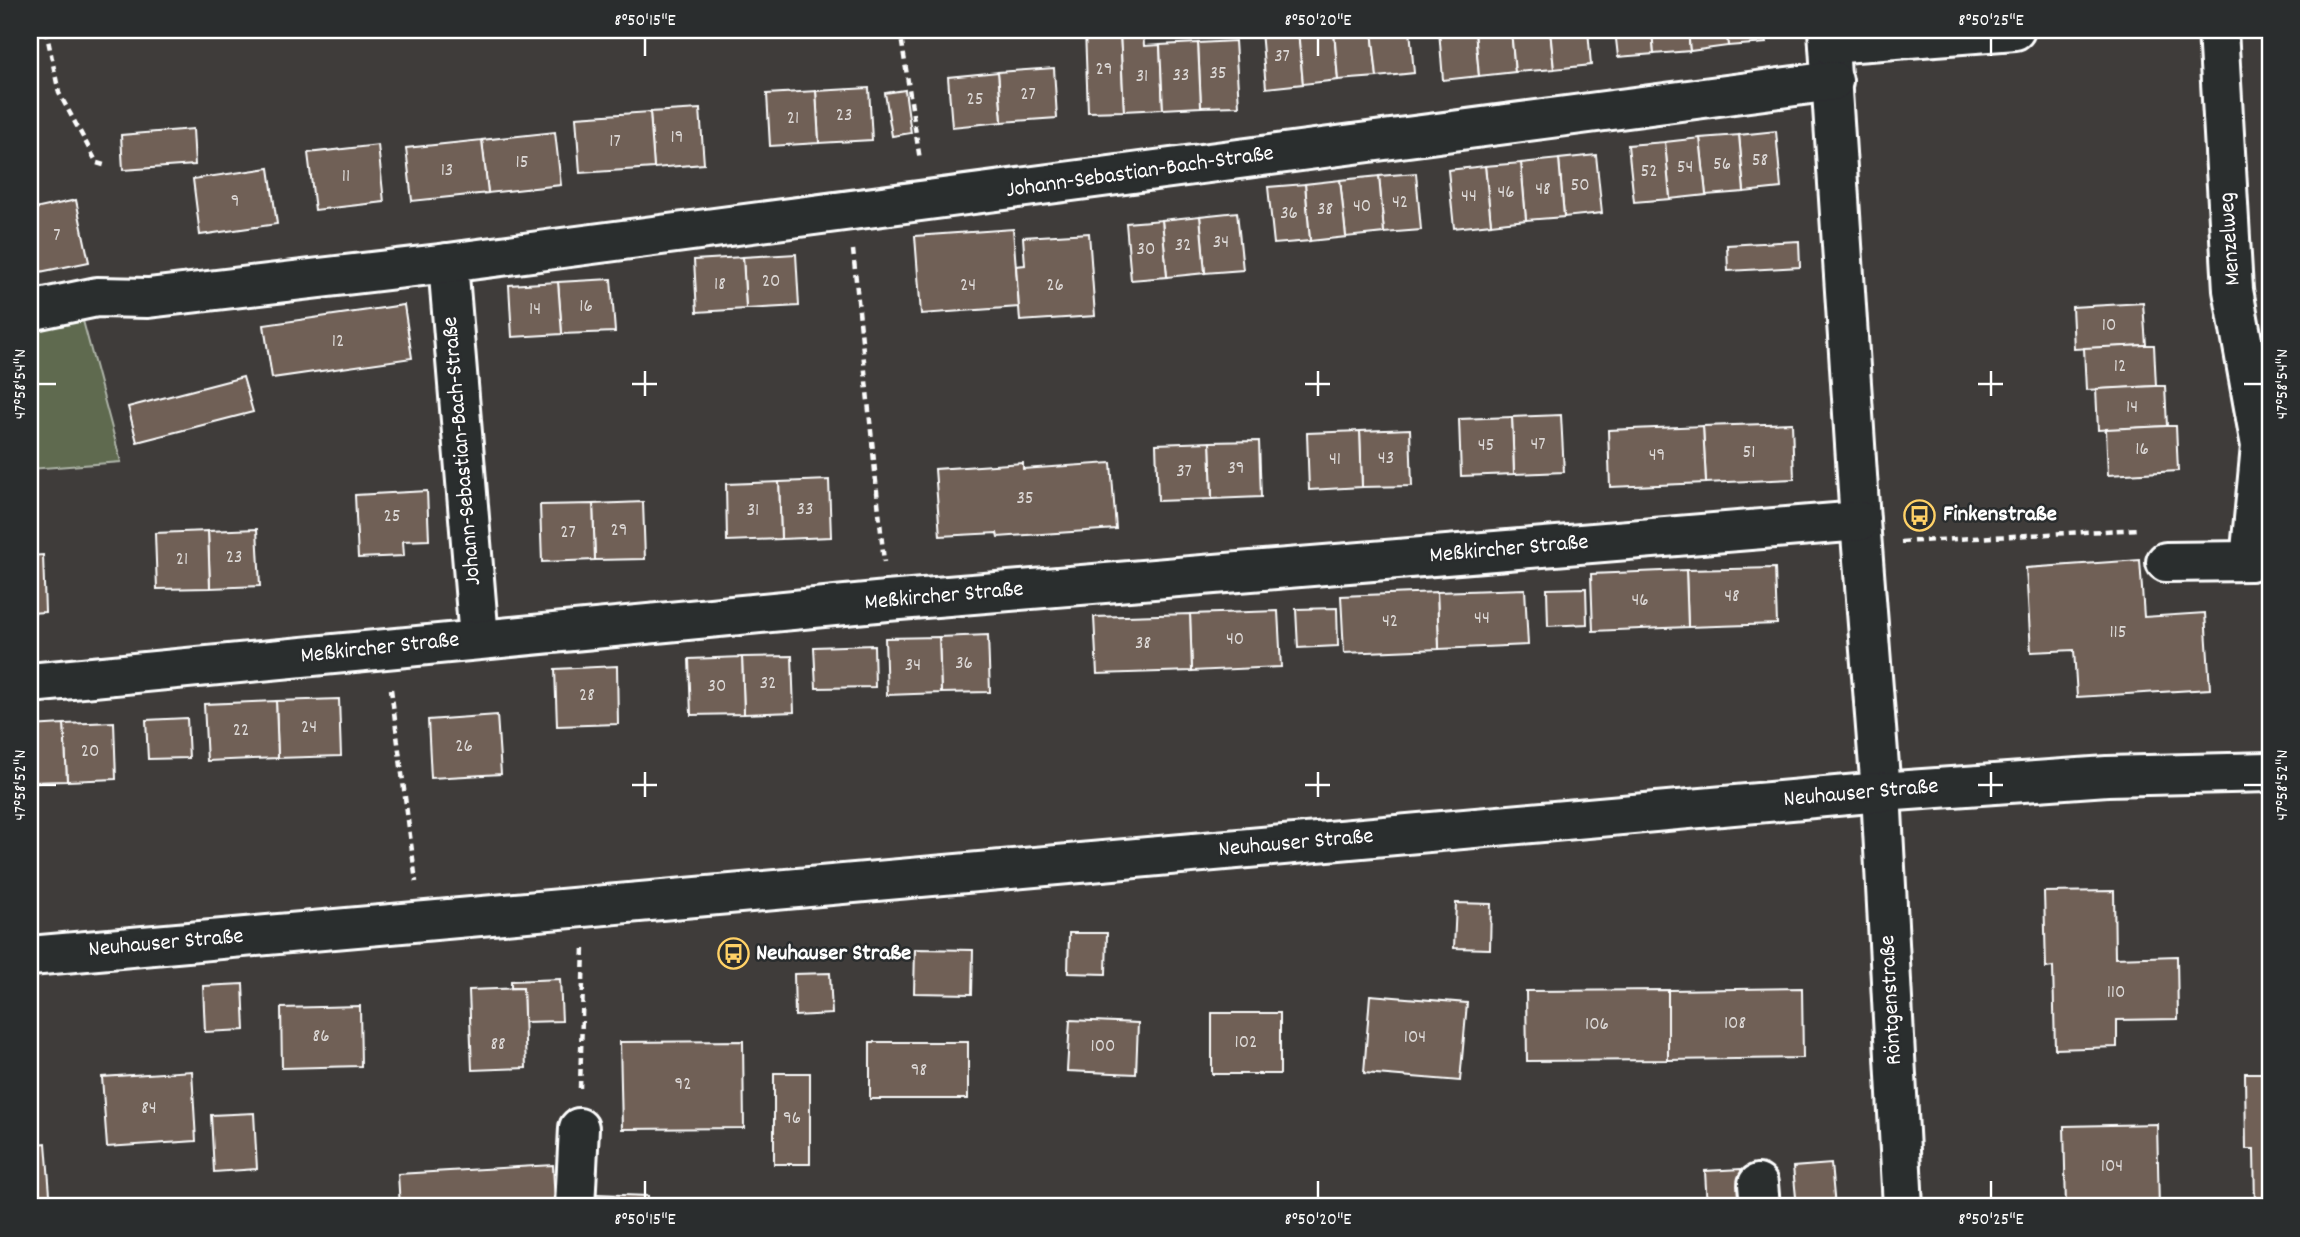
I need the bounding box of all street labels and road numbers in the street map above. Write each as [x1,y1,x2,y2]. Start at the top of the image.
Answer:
street label: Johann-Sebastian-Bach-Straße [1004,138,1276,208]
street label: Menzelweg [2211,191,2251,287]
street label: Johann-Sebastian-Bach-Straße [435,315,491,587]
street label: Meßkircher Straße [1428,527,1590,573]
street label: Meßkircher Straße [863,574,1025,620]
street label: Meßkircher Straße [299,624,461,674]
street label: Neuhauser Straße [1782,771,1940,817]
street label: Neuhauser Straße [1217,821,1375,867]
street label: Neuhauser Straße [87,921,245,967]
street label: Röntgenstraße [1872,934,1912,1066]

